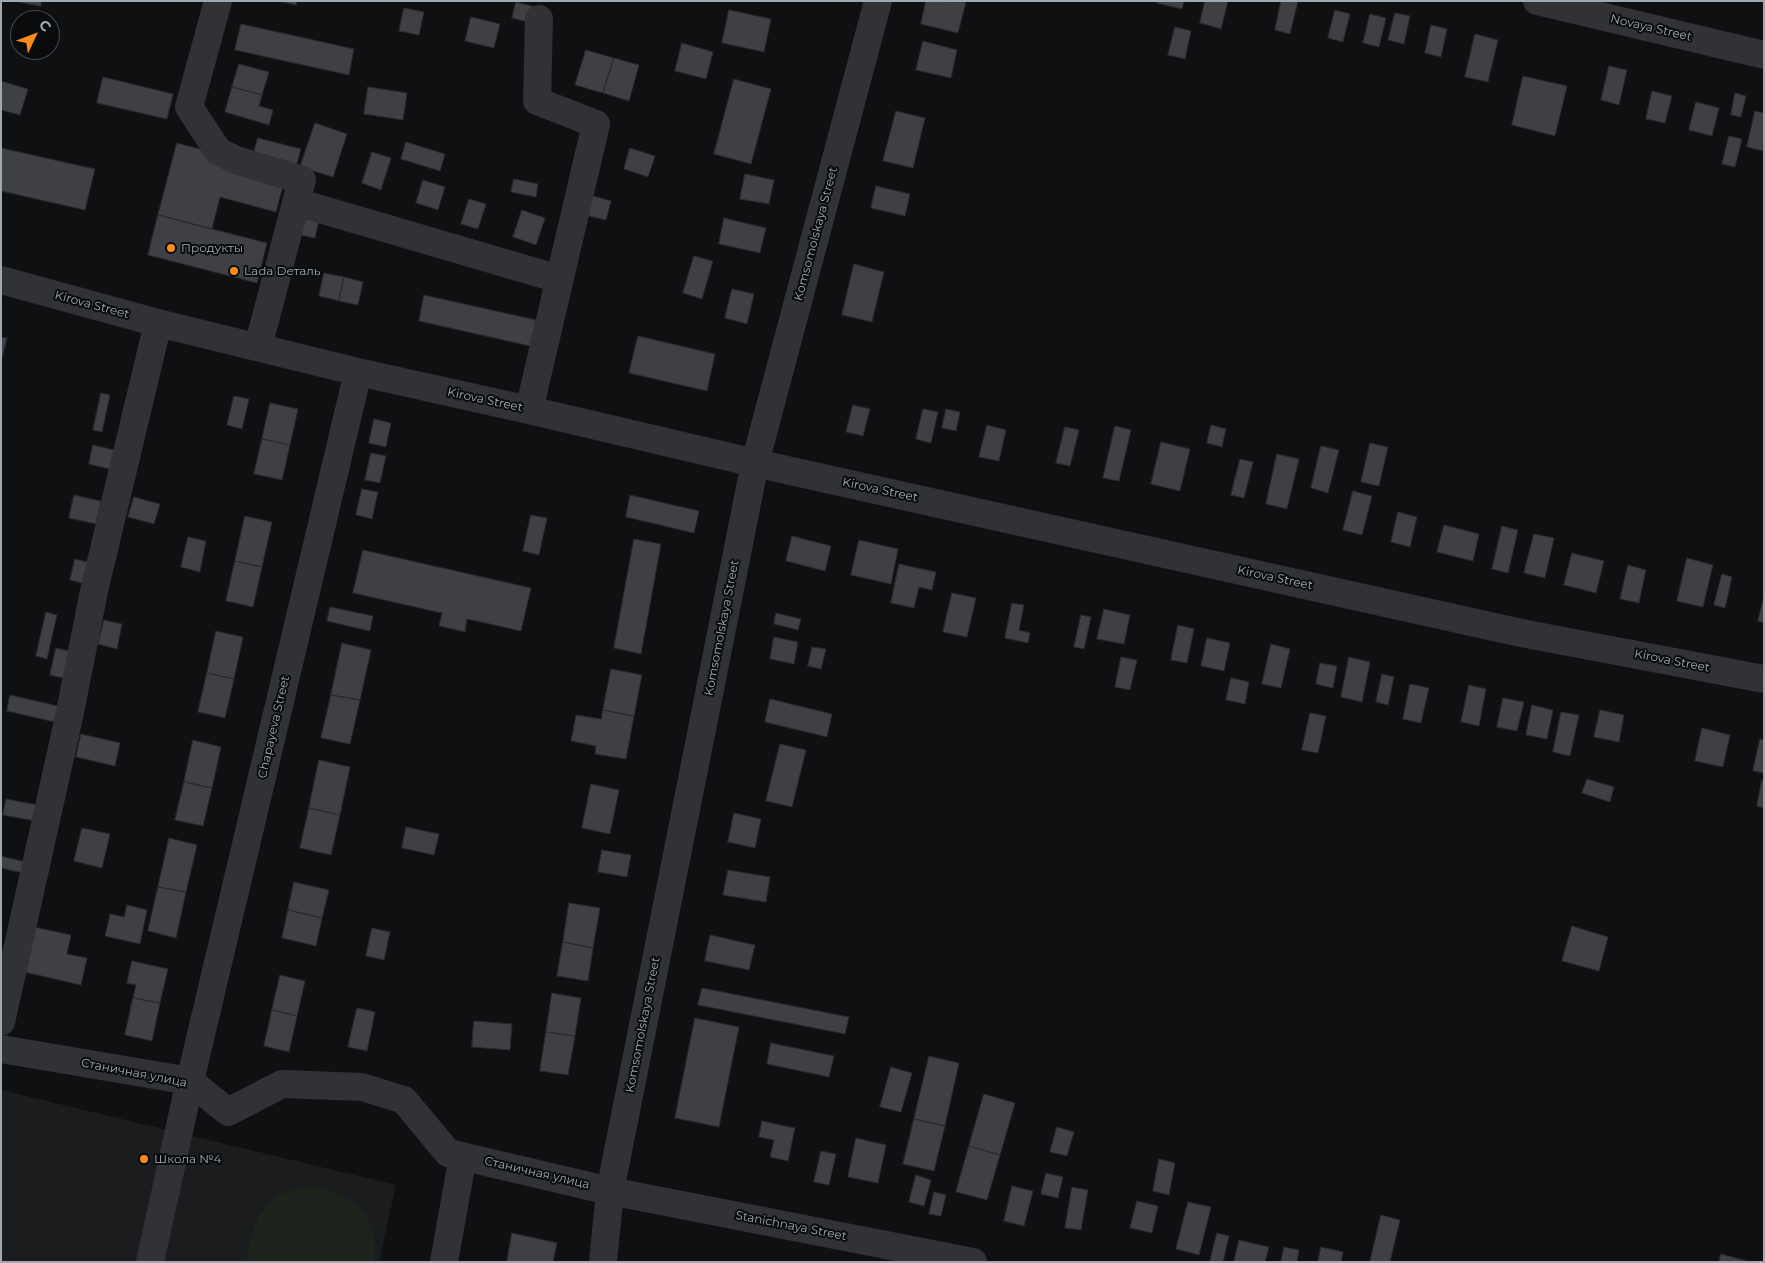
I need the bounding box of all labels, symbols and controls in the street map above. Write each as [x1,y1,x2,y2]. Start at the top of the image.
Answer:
north arrow [10,10,60,60]
street label: Novaya Street [1609,12,1693,44]
text: С [35,16,55,35]
street label: Komsomolskaya Street [791,166,841,302]
place label: Продукты [181,241,243,255]
marker: Продукты [165,242,177,254]
place label: Lada Dеталь [244,264,321,278]
marker: Lada Dеталь [228,265,240,277]
street label: Kirova Street [53,288,131,322]
street label: Kirova Street [446,385,524,415]
street label: Kirova Street [841,475,919,505]
street label: Komsomolskaya Street [702,559,742,697]
street label: Kirova Street [1236,563,1314,593]
street label: Kirova Street [1633,647,1711,675]
street label: Chapayeva Street [255,674,293,780]
street label: Komsomolskaya Street [623,956,663,1094]
street label: Станичная улица [80,1056,188,1090]
place label: Школа №4 [154,1152,221,1166]
marker: Школа №4 [138,1153,150,1165]
street label: Станичная улица [483,1154,591,1192]
street label: Stanichnaya Street [734,1208,848,1244]

